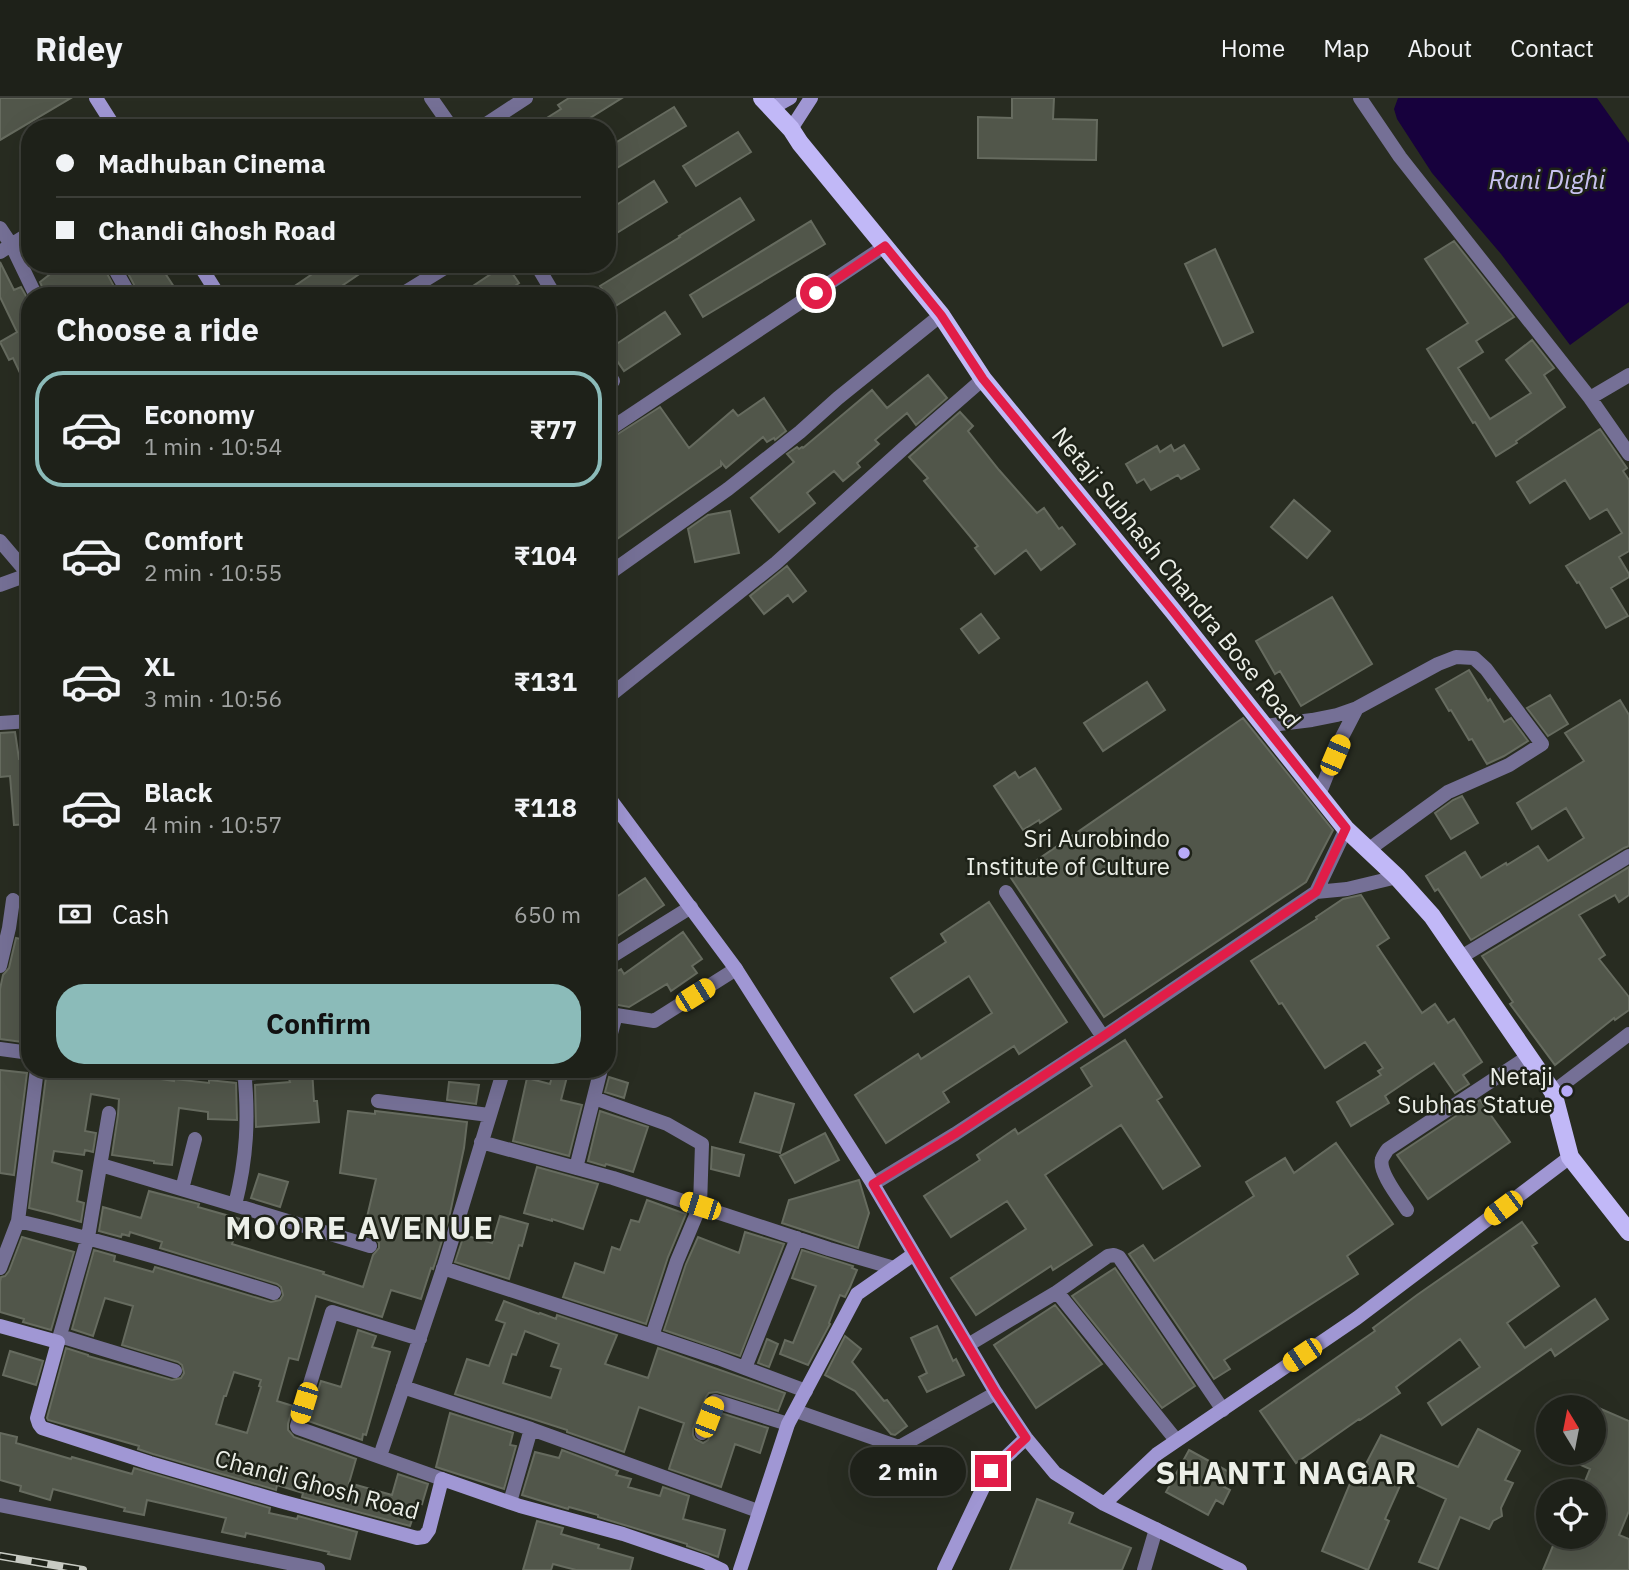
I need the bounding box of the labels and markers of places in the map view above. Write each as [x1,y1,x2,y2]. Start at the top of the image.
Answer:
place label: Sri Aurobindo Institute of Culture [966,822,1170,882]
marker: Sri Aurobindo Institute of Culture [1176,845,1192,861]
place label: Netaji Subhas Statue [1397,1060,1553,1120]
marker: Netaji Subhas Statue [1559,1083,1575,1099]

